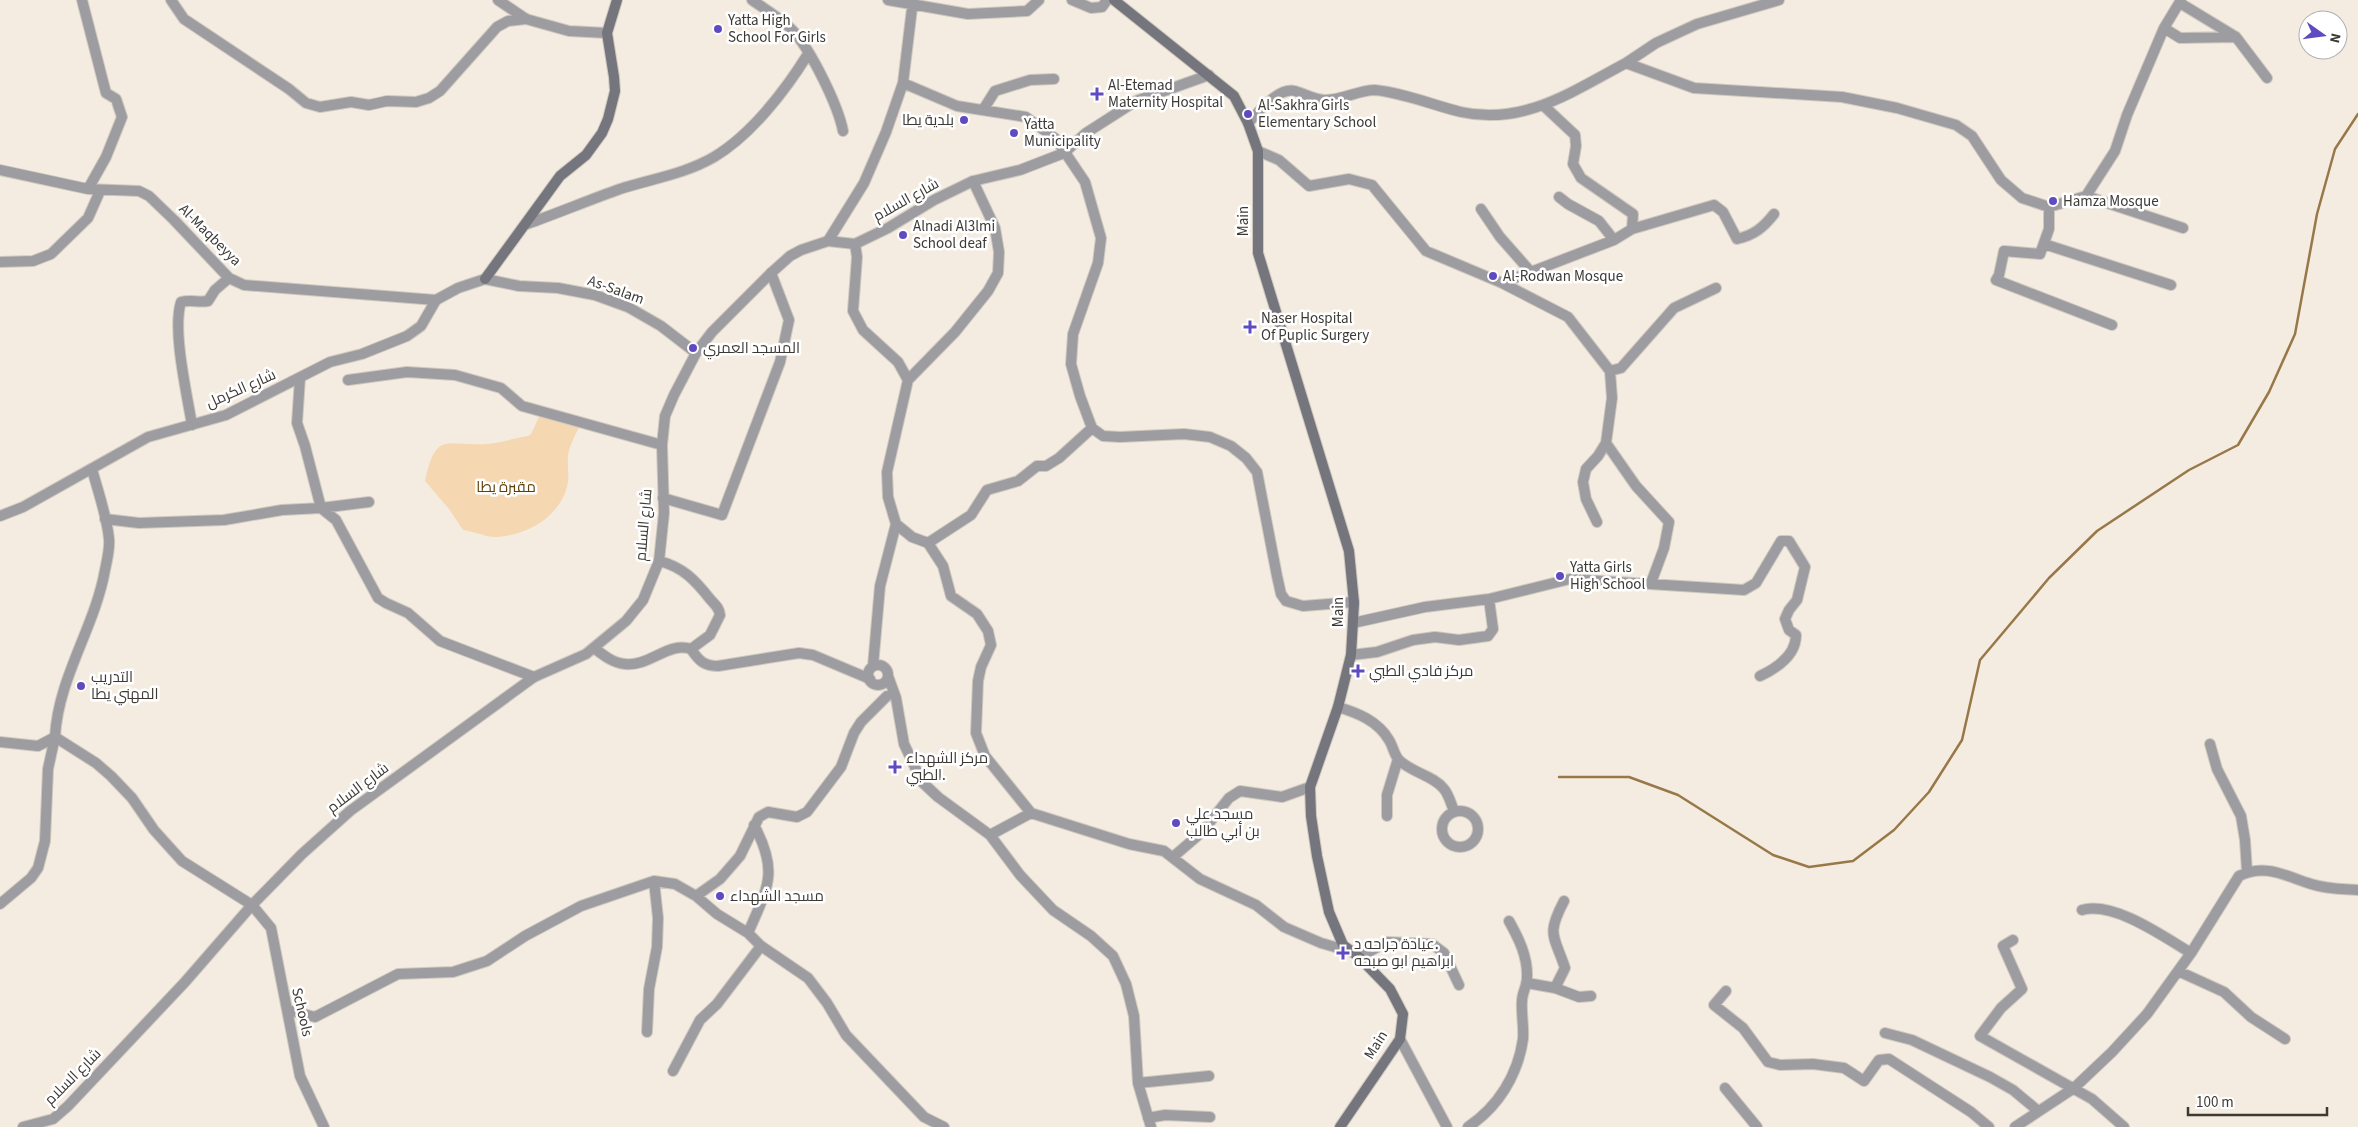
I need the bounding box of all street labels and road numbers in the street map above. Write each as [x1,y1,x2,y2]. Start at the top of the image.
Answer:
street label: شارع السلام [869,173,943,227]
street label: Al-Maqbeyya [174,199,246,271]
street label: Main [1233,206,1254,236]
street label: As-Salam [585,270,647,310]
street label: شارع الكرمل [203,364,279,414]
street label: شارع السلام [630,488,658,562]
street label: Main [1328,597,1349,627]
street label: شارع السلام [323,758,393,818]
street label: Schools [286,986,318,1038]
street label: Main [1359,1027,1393,1063]
street label: شارع السلام [40,1044,106,1110]

